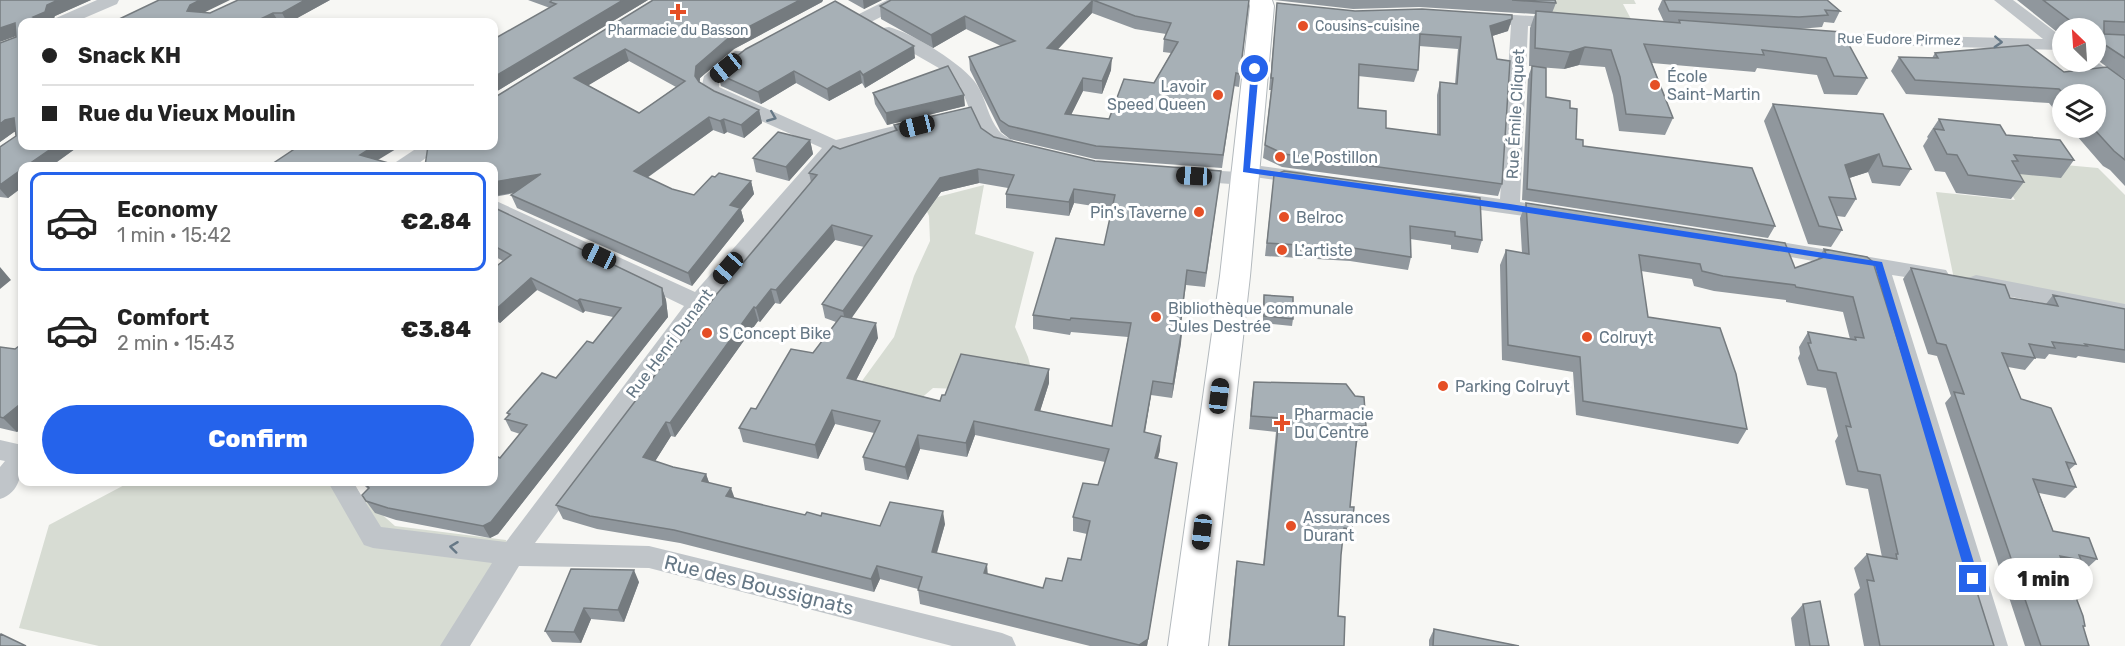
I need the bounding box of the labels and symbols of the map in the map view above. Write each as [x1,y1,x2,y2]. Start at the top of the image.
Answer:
marker: Pharmacie du Basson [671,5,685,19]
place label: Cousins-cuisine [1315,18,1420,35]
north arrow [2052,18,2106,72]
marker: Cousins-cuisine [1296,19,1310,33]
place label: Pharmacie du Basson [607,22,749,39]
street label: Rue Eudore Pirmez [1837,30,1961,49]
one-way arrow [1993,36,2002,49]
street label: Rue Émile Cliquet [1503,48,1528,180]
car [706,50,746,86]
route start [1241,55,1268,82]
place label: École Saint-Martin [1667,67,1760,104]
place label: Lavoir Speed Queen [1107,77,1206,114]
marker: École Saint-Martin [1648,78,1662,92]
marker: Lavoir Speed Queen [1211,88,1225,102]
one-way arrow [766,110,777,122]
car [897,113,937,139]
place label: Le Postillon [1292,148,1378,167]
marker: Le Postillon [1273,150,1287,164]
car [1176,166,1212,186]
place label: Pin's Taverne [1090,203,1187,222]
marker: Pin's Taverne [1192,205,1206,219]
place label: Belroc [1296,208,1344,227]
marker: Belroc [1277,210,1291,224]
car [579,240,619,272]
place label: L'artiste [1294,241,1353,260]
marker: L'artiste [1275,243,1289,257]
car [709,249,747,287]
street label: Rue Henri Dunant [622,285,717,402]
place label: Bibliothèque communale Jules Destrée [1168,299,1353,336]
marker: Bibliothèque communale Jules Destrée [1149,310,1163,324]
place label: S Concept Bike [719,324,831,343]
marker: S Concept Bike [700,326,714,340]
place label: Colruyt [1599,328,1654,347]
marker: Colruyt [1580,330,1594,344]
car [1208,377,1230,415]
place label: Parking Colruyt [1455,377,1570,396]
marker: Parking Colruyt [1436,379,1450,393]
place label: Pharmacie Du Centre [1294,405,1374,442]
marker: Pharmacie Du Centre [1275,416,1289,430]
place label: Assurances Durant [1303,508,1390,545]
car [1191,513,1213,551]
marker: Assurances Durant [1284,519,1298,533]
one-way arrow [449,541,459,553]
street label: Rue des Boussignats [662,550,856,620]
callout: 1 min [1994,558,2093,600]
route end [1959,565,1986,592]

